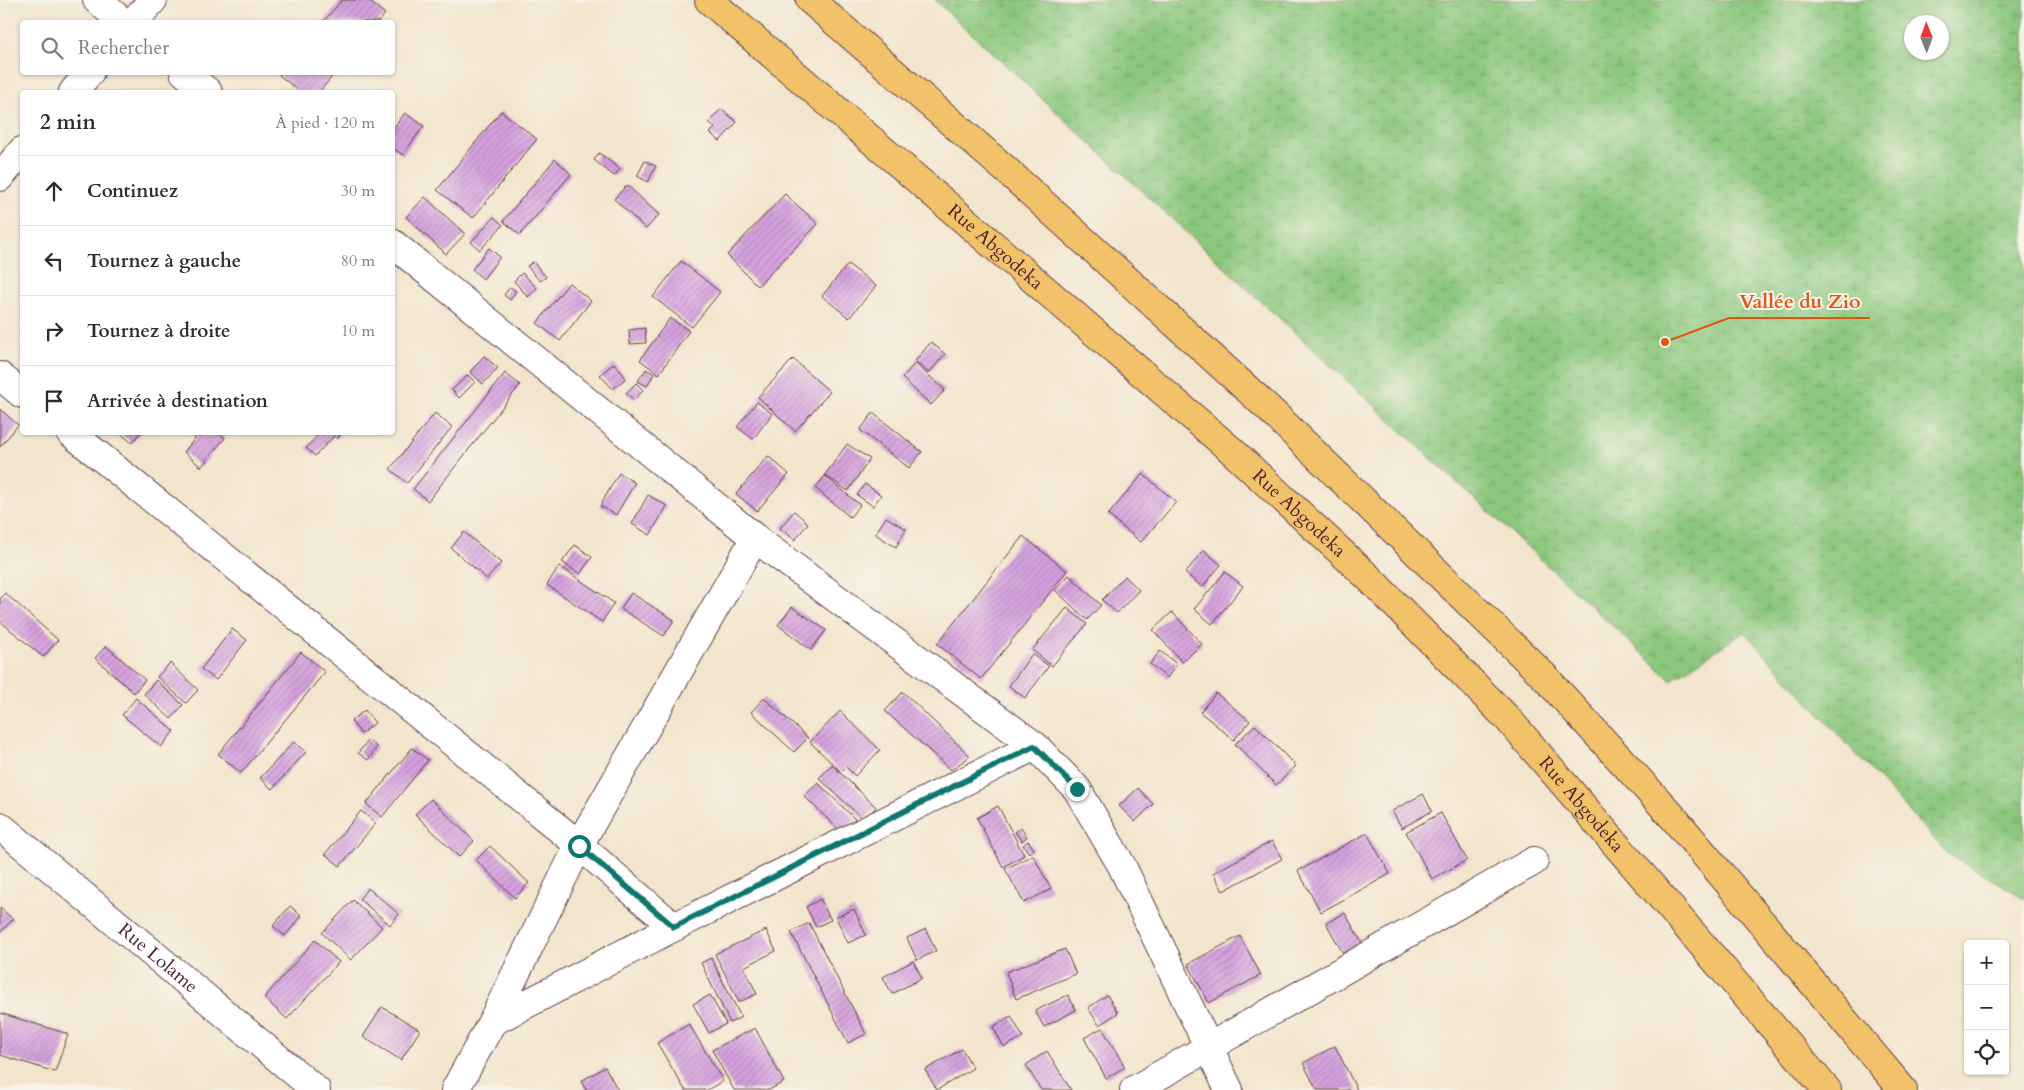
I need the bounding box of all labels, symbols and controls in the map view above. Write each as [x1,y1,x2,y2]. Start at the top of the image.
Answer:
north arrow [1904,15,1949,60]
search box [20,20,395,75]
icon: search [38,34,66,62]
text: Rechercher [78,35,169,61]
text: 2 min [40,108,96,137]
text: À pied · 120 m [275,112,375,134]
icon: ahead [40,177,68,205]
text: Continuez [87,178,178,204]
text: 30 m [341,180,375,202]
street label: Rue Abgodeka [942,198,1049,296]
icon: left [40,247,68,275]
text: Tournez à gauche [87,248,241,274]
text: 80 m [341,250,375,272]
callout: Vallée du Zio [1729,283,1870,318]
text: Vallée du Zio [1739,288,1861,315]
icon: right [40,317,68,345]
text: Tournez à droite [87,318,230,344]
text: 10 m [341,320,375,342]
icon: arrive [40,387,68,415]
text: Arrivée à destination [87,388,268,414]
street label: Rue Abgodeka [1247,463,1352,563]
street label: Rue Abgodeka [1533,751,1630,858]
route end [1066,778,1089,801]
route start [568,835,591,858]
street label: Rue Lolame [113,917,204,999]
map controls [1964,940,2009,1075]
button: + [1964,940,2009,985]
button: − [1964,985,2009,1030]
button: locate [1964,1030,2009,1075]

